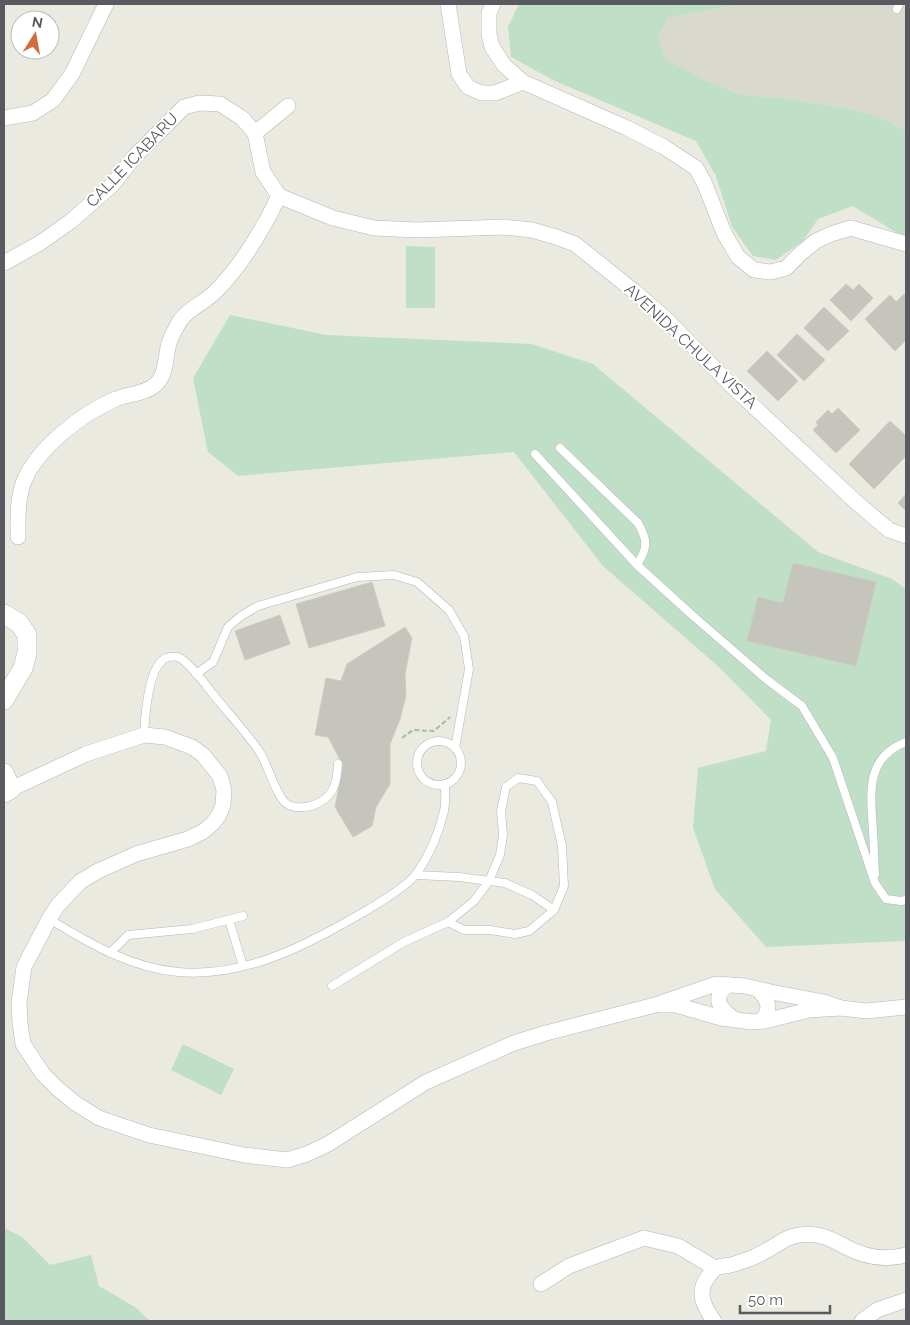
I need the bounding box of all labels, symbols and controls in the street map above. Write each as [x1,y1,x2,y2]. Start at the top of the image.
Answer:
north arrow [10,10,60,60]
text: N [31,13,44,31]
street label: CALLE ICABARU [82,109,182,211]
street label: AVENIDA CHULA VISTA [621,280,761,413]
scale bar [740,1282,830,1314]
text: 50 m [748,1291,783,1309]

